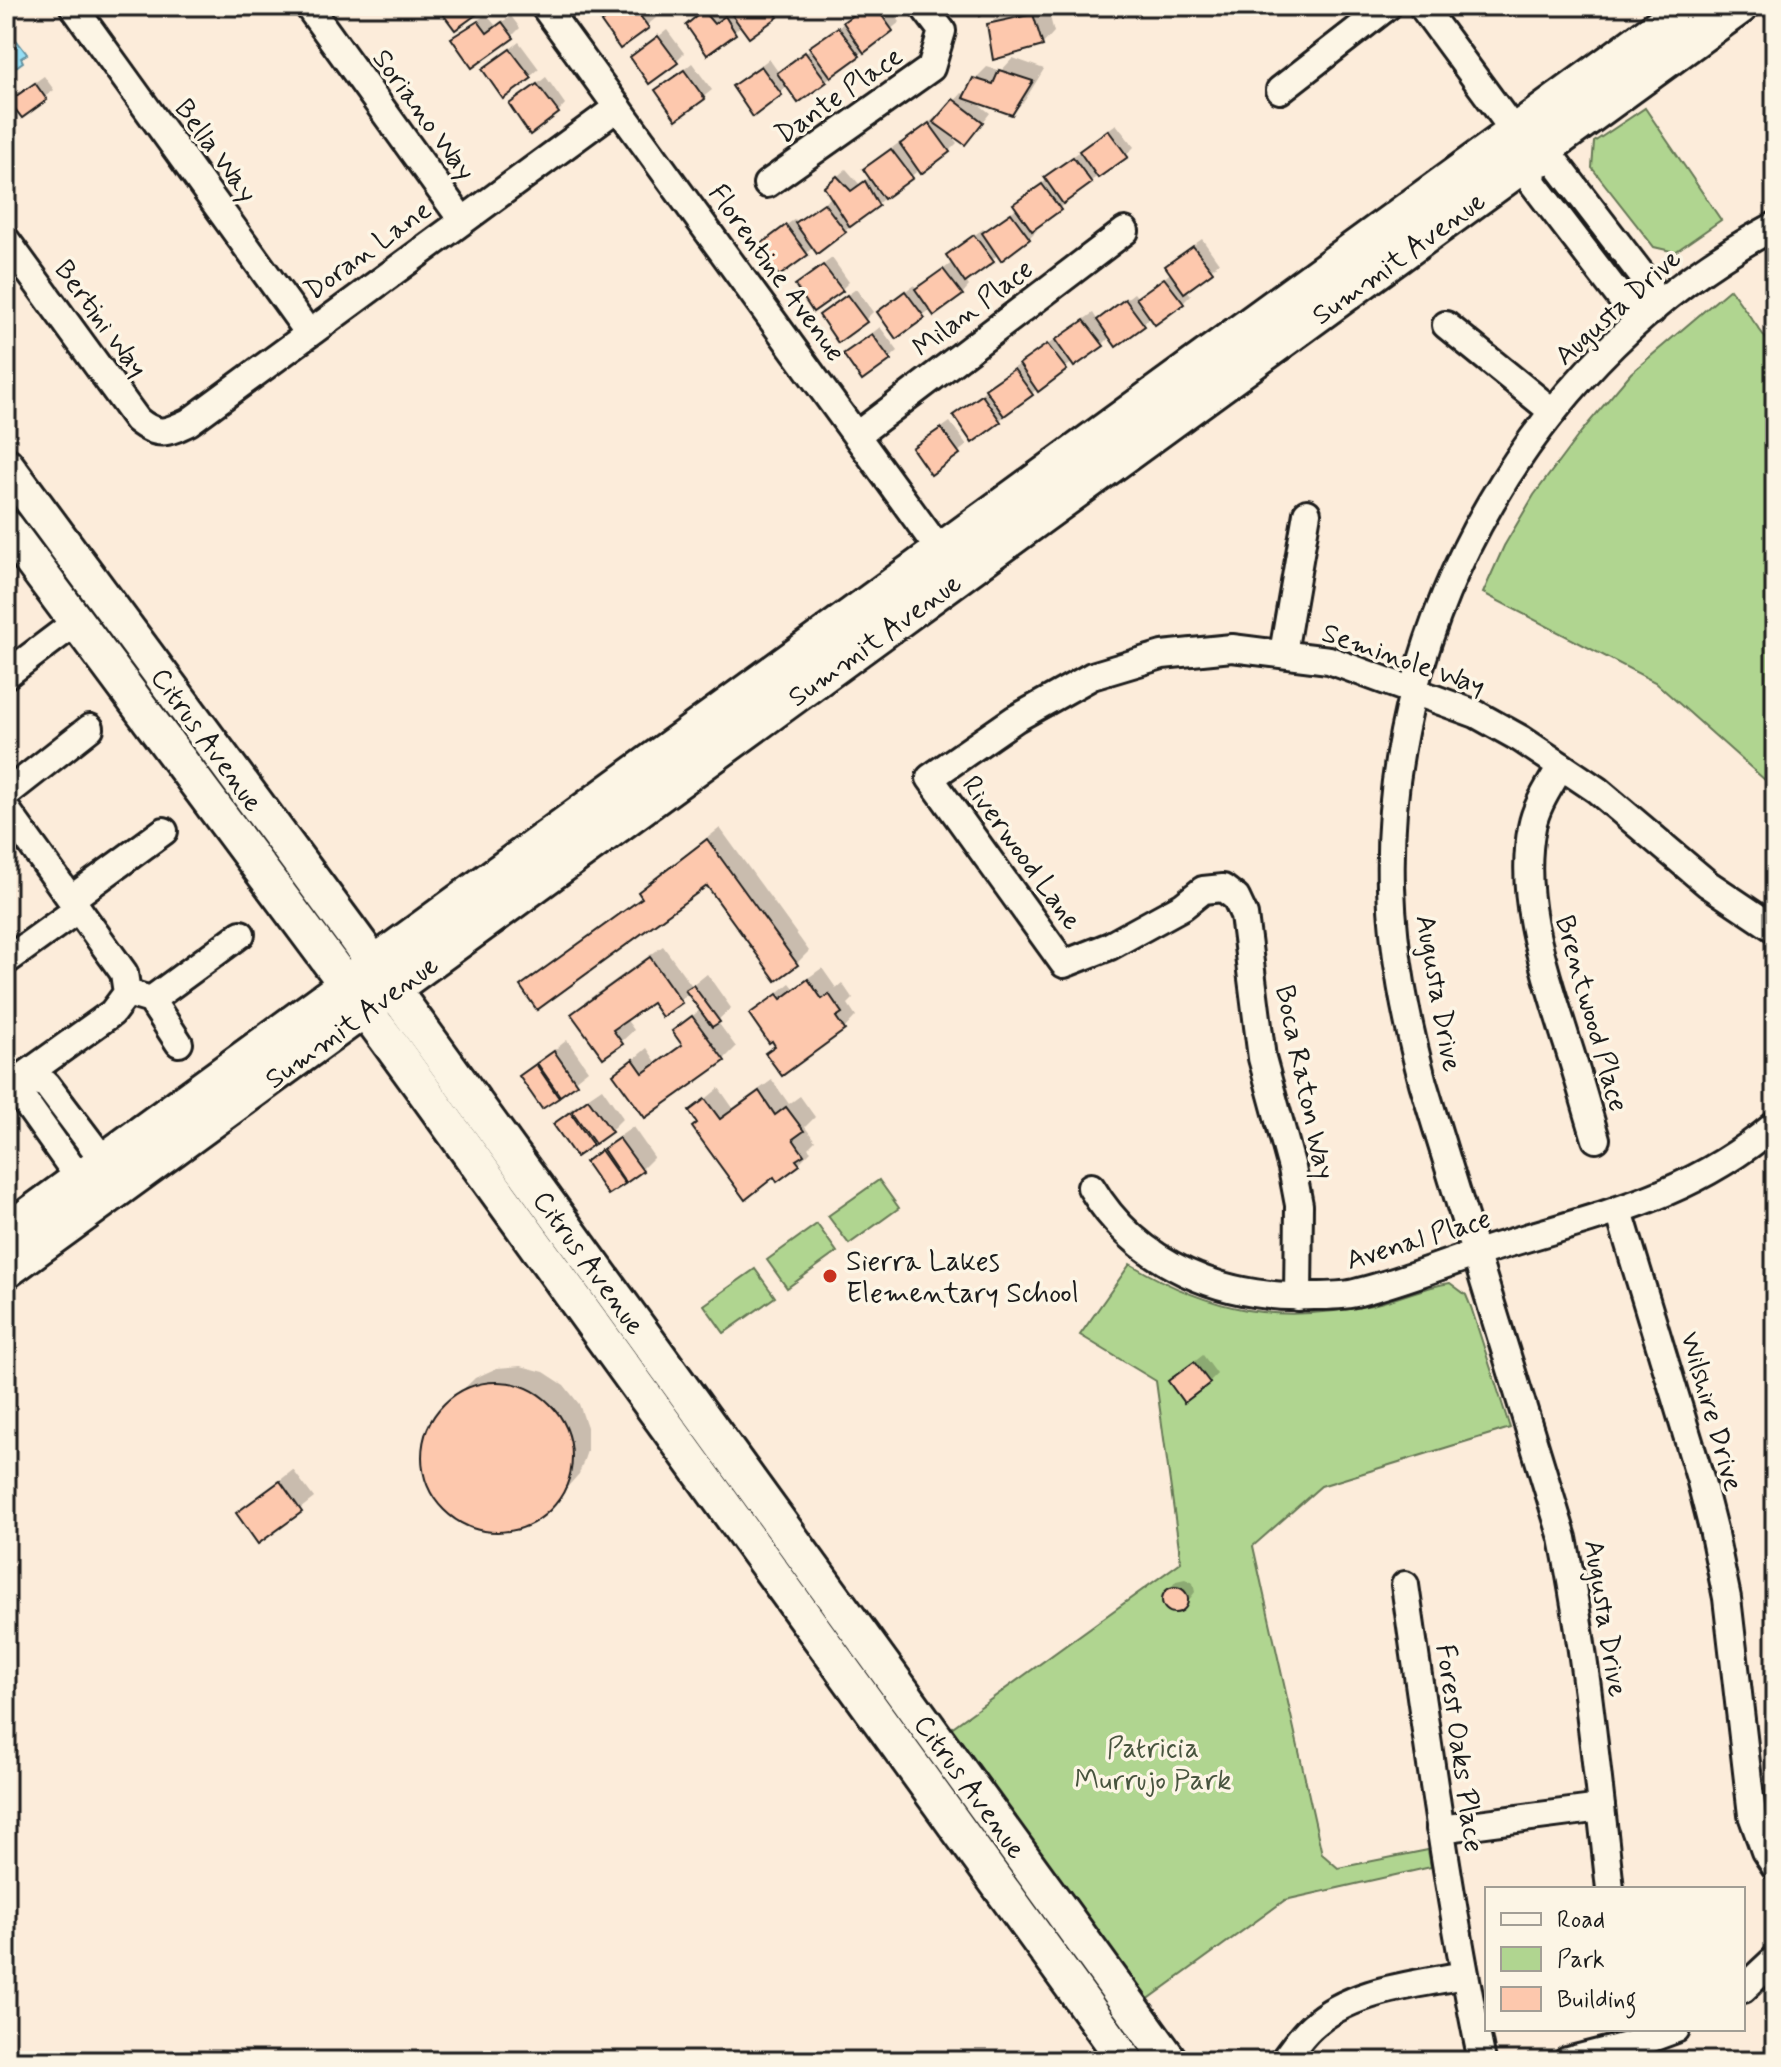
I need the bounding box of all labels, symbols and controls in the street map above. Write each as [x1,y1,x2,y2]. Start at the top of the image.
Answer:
street label: Dante Place [768,39,911,154]
street label: Soriano Way [363,42,483,189]
street label: Bella Way [165,92,265,211]
street label: Florentine Avenue [699,177,853,370]
street label: Summit Avenue [1305,184,1494,335]
street label: Doran Lane [298,192,439,310]
street label: Augusta Drive [1547,241,1690,375]
street label: Milan Place [906,251,1041,367]
street label: Bertini Way [45,253,155,386]
street label: Summit Avenue [781,566,970,717]
street label: Seminole Way [1317,615,1490,706]
street label: Citrus Avenue [141,661,271,820]
street label: Riverwood Lane [952,769,1090,938]
street label: Brentwood Place [1545,911,1636,1116]
street label: Augusta Drive [1406,912,1470,1075]
street label: Summit Avenue [258,948,447,1099]
street label: Boca Raton Way [1265,982,1342,1183]
street label: Citrus Avenue [523,1184,653,1343]
street label: Avenal Place [1342,1201,1496,1280]
place label: Sierra Lakes Elementary School [846,1244,1079,1313]
marker: Sierra Lakes Elementary School [821,1267,839,1285]
street label: Wilshire Drive [1670,1328,1751,1496]
street label: Augusta Drive [1574,1537,1635,1700]
street label: Forest Oaks Place [1426,1642,1491,1855]
street label: Citrus Avenue [904,1708,1034,1867]
park label: Patricia Murrujo Park [1075,1731,1231,1800]
legend [1485,1887,1745,2031]
text: Road [1557,1905,1605,1936]
text: Park [1557,1945,1605,1976]
text: Building [1557,1985,1637,2019]

